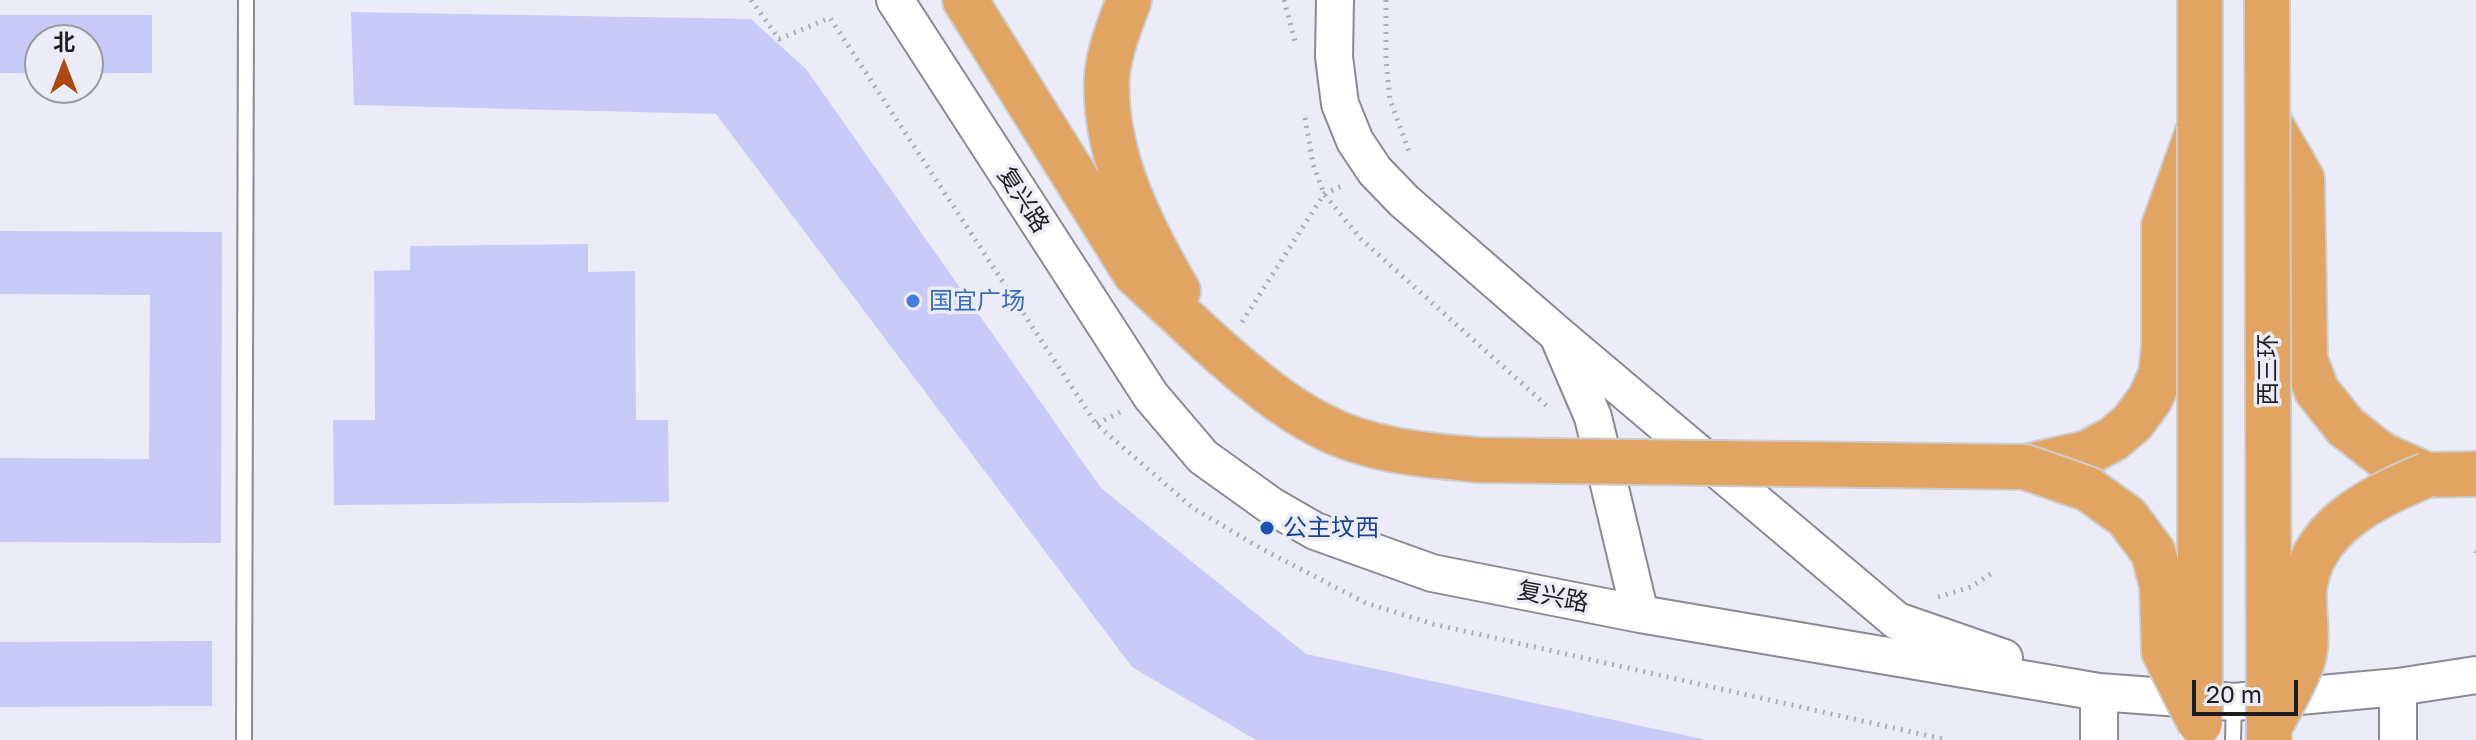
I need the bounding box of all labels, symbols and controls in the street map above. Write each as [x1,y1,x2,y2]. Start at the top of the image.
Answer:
north arrow [24,24,104,104]
text: 北 [53,28,75,55]
street label: 复兴路 [991,162,1055,238]
place label: 国宜广场 [929,287,1025,315]
marker: 国宜广场 [904,292,922,310]
street label: 西三环 [2254,334,2282,406]
place label: 公主坟西 [1283,514,1379,542]
marker: 公主坟西 [1258,519,1276,537]
street label: 复兴路 [1515,576,1591,618]
scale bar [2196,664,2302,714]
text: 20 m [2206,679,2262,708]

